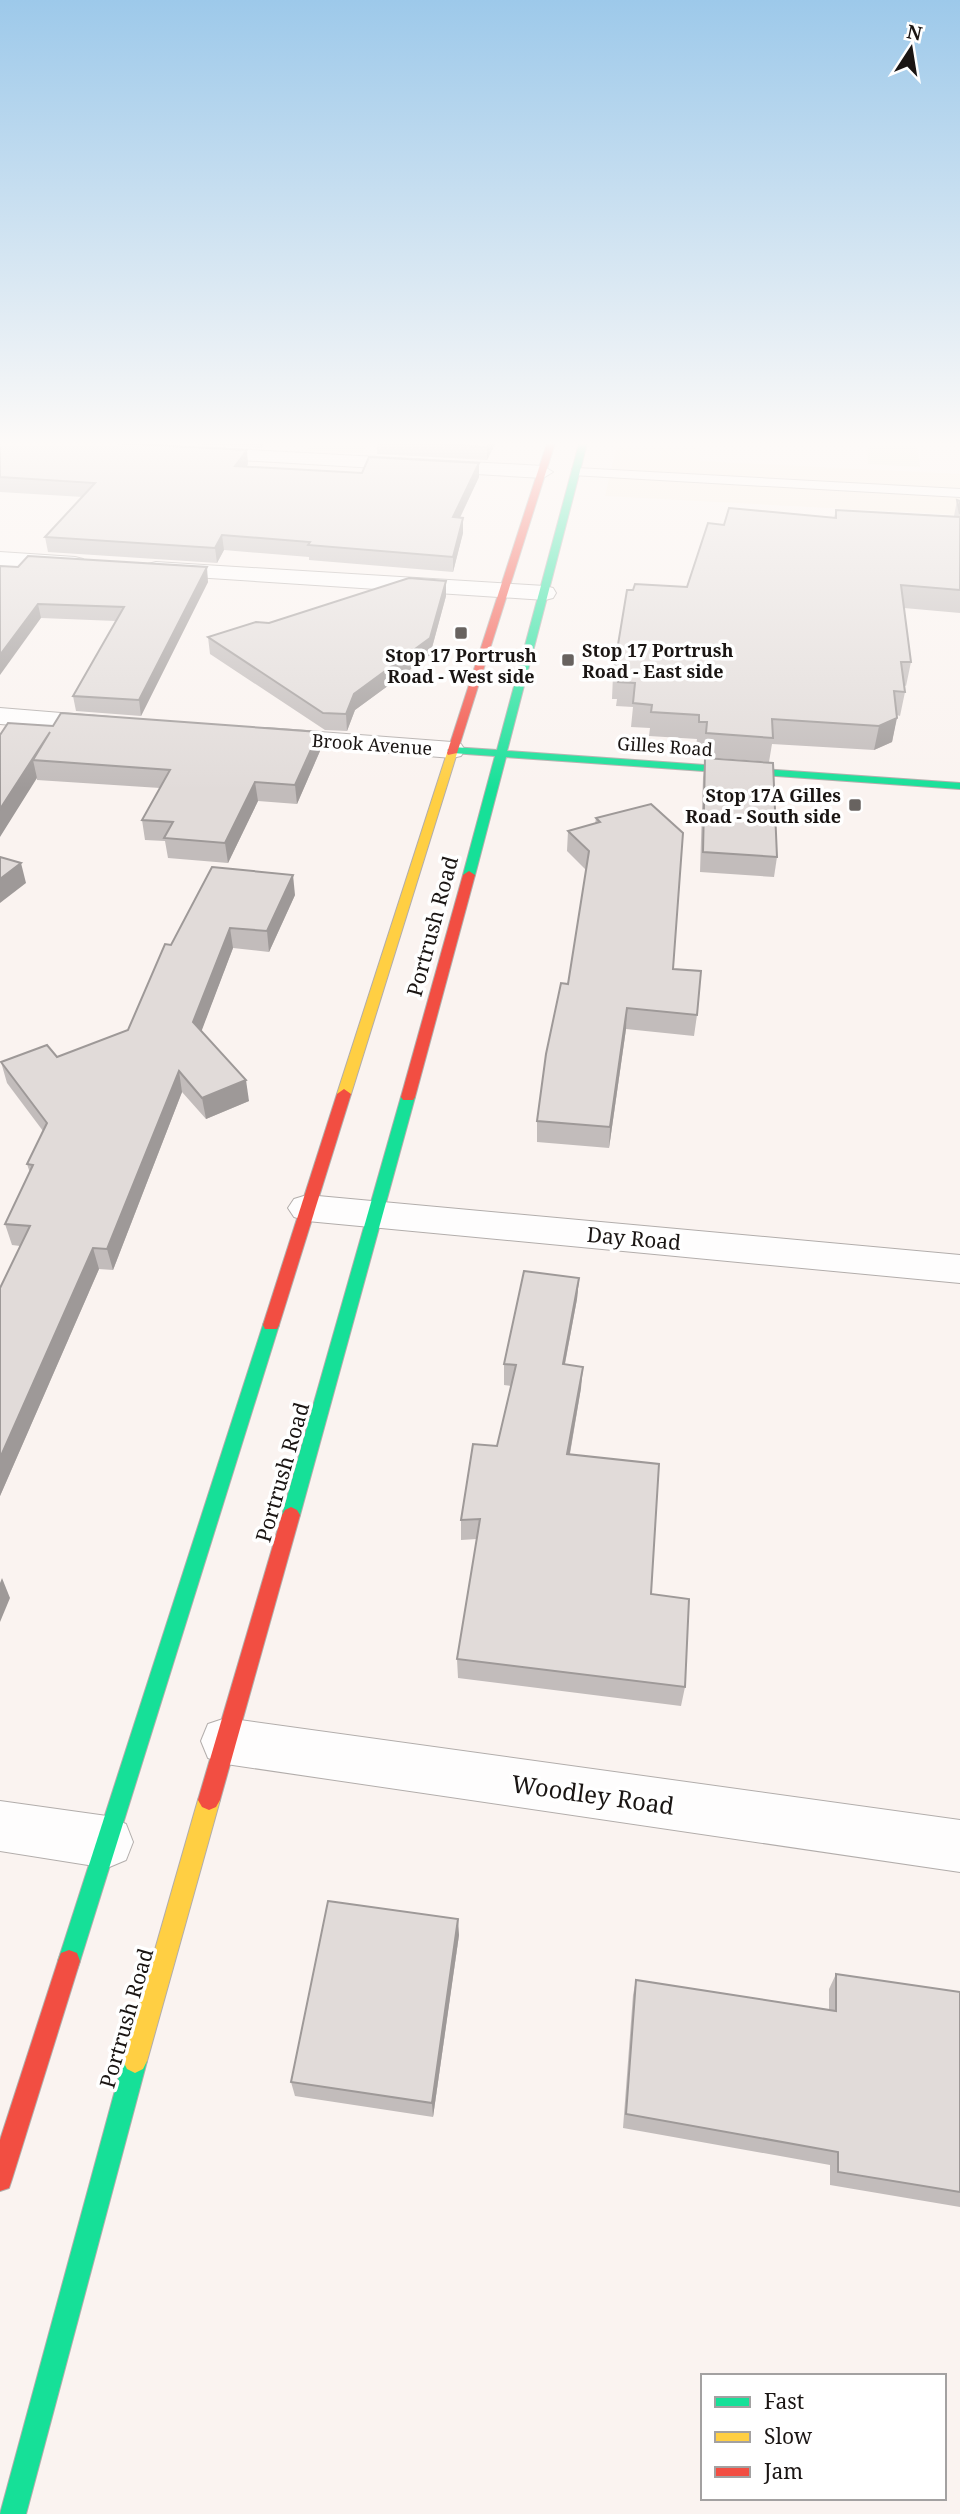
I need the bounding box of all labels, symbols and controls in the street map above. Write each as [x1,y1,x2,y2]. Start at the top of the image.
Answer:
north arrow [876,14,946,84]
text: N [905,18,925,47]
marker: Stop 17 Portrush Road - West side [453,625,469,641]
place label: Stop 17 Portrush Road - East side [582,638,733,683]
place label: Stop 17 Portrush Road - West side [385,643,537,688]
marker: Stop 17 Portrush Road - East side [560,652,576,668]
street label: Brook Avenue [311,728,433,760]
street label: Gilles Road [616,731,714,761]
place label: Stop 17A Gilles Road - South side [685,783,841,828]
marker: Stop 17A Gilles Road - South side [847,797,863,813]
street label: Portrush Road [400,853,464,999]
street label: Day Road [586,1220,682,1256]
street label: Portrush Road [249,1399,315,1545]
street label: Woodley Road [509,1766,677,1822]
street label: Portrush Road [93,1945,159,2091]
legend [701,2374,946,2500]
text: Fast [764,2387,804,2415]
text: Slow [764,2422,813,2450]
text: Jam [763,2457,803,2485]

